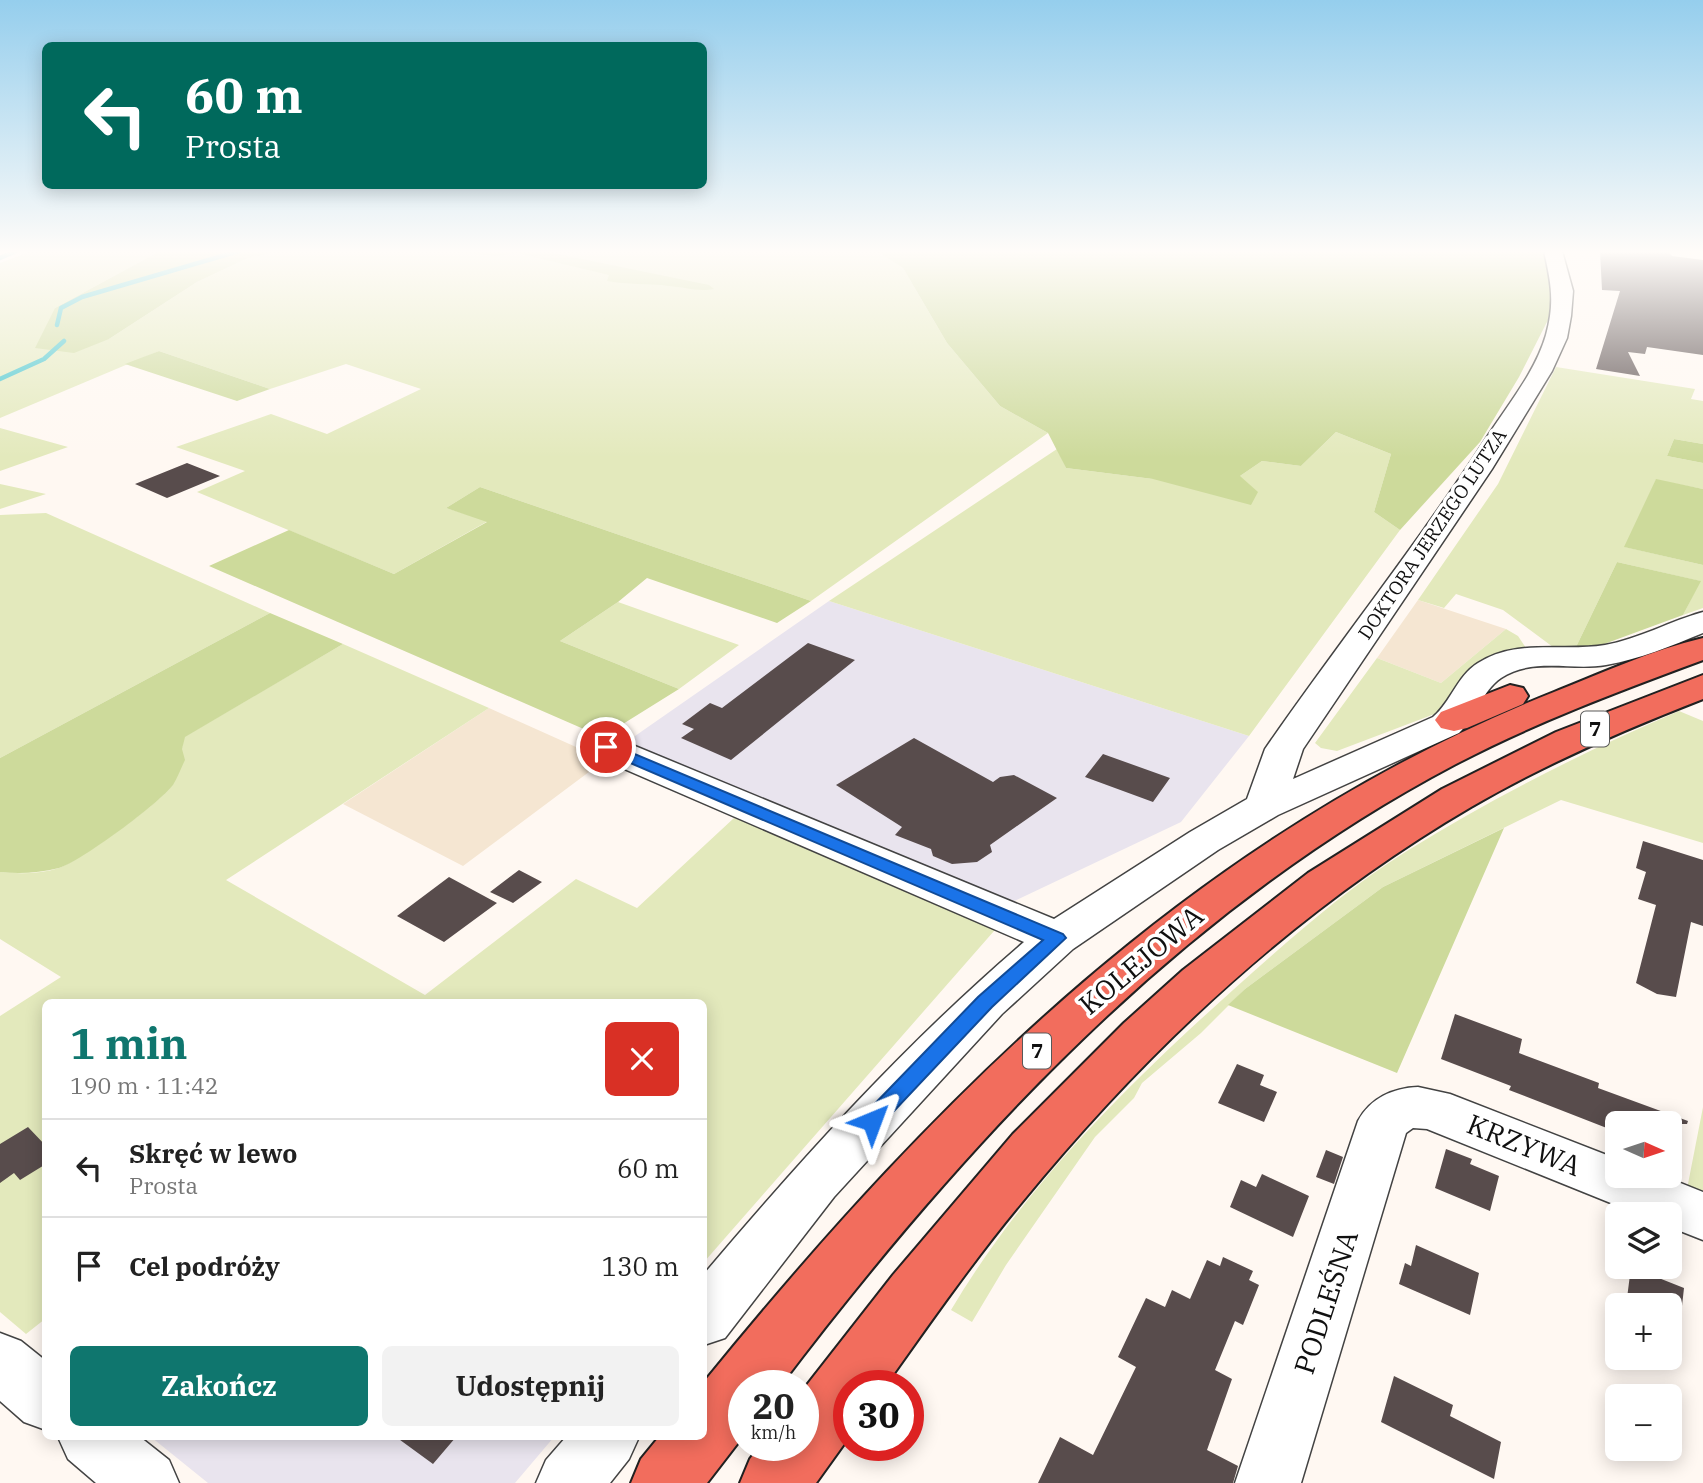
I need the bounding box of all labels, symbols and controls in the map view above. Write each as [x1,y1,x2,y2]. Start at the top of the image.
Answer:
text: 60 m [185,63,303,126]
icon: left [70,70,161,161]
text: Prosta [185,125,281,167]
street label: DOKTORA JERZEGO LUTZA [1352,424,1512,644]
road number: 7 [1581,712,1609,746]
pin [576,717,636,777]
icon: arrive [587,728,625,766]
street label: KOLEJOWA [1071,897,1211,1022]
text: 1 min [70,1016,188,1071]
button: close [605,1022,679,1096]
road number: 7 [1023,1034,1051,1068]
text: 190 m · 11:42 [70,1070,219,1100]
position arrow [835,1084,909,1158]
street label: KRZYWA [1462,1105,1587,1184]
north arrow [1605,1111,1682,1188]
map controls [1605,1111,1682,1461]
text: Skręć w lewo [129,1136,297,1170]
icon: left [70,1149,108,1187]
text: 60 m [617,1151,679,1185]
text: Prosta [129,1170,198,1200]
button: layers [1605,1202,1682,1279]
street label: PODLEŚNA [1285,1225,1366,1378]
icon: arrive [70,1247,108,1285]
text: Cel podróży [129,1249,280,1283]
text: 130 m [601,1249,679,1283]
button: + [1605,1293,1682,1370]
button: Zakończ [70,1346,368,1426]
button: Udostępnij [382,1346,679,1426]
speed limit sign: 30 [833,1370,924,1461]
text: 20 [752,1383,795,1429]
button: − [1605,1384,1682,1461]
text: km/h [751,1421,796,1444]

